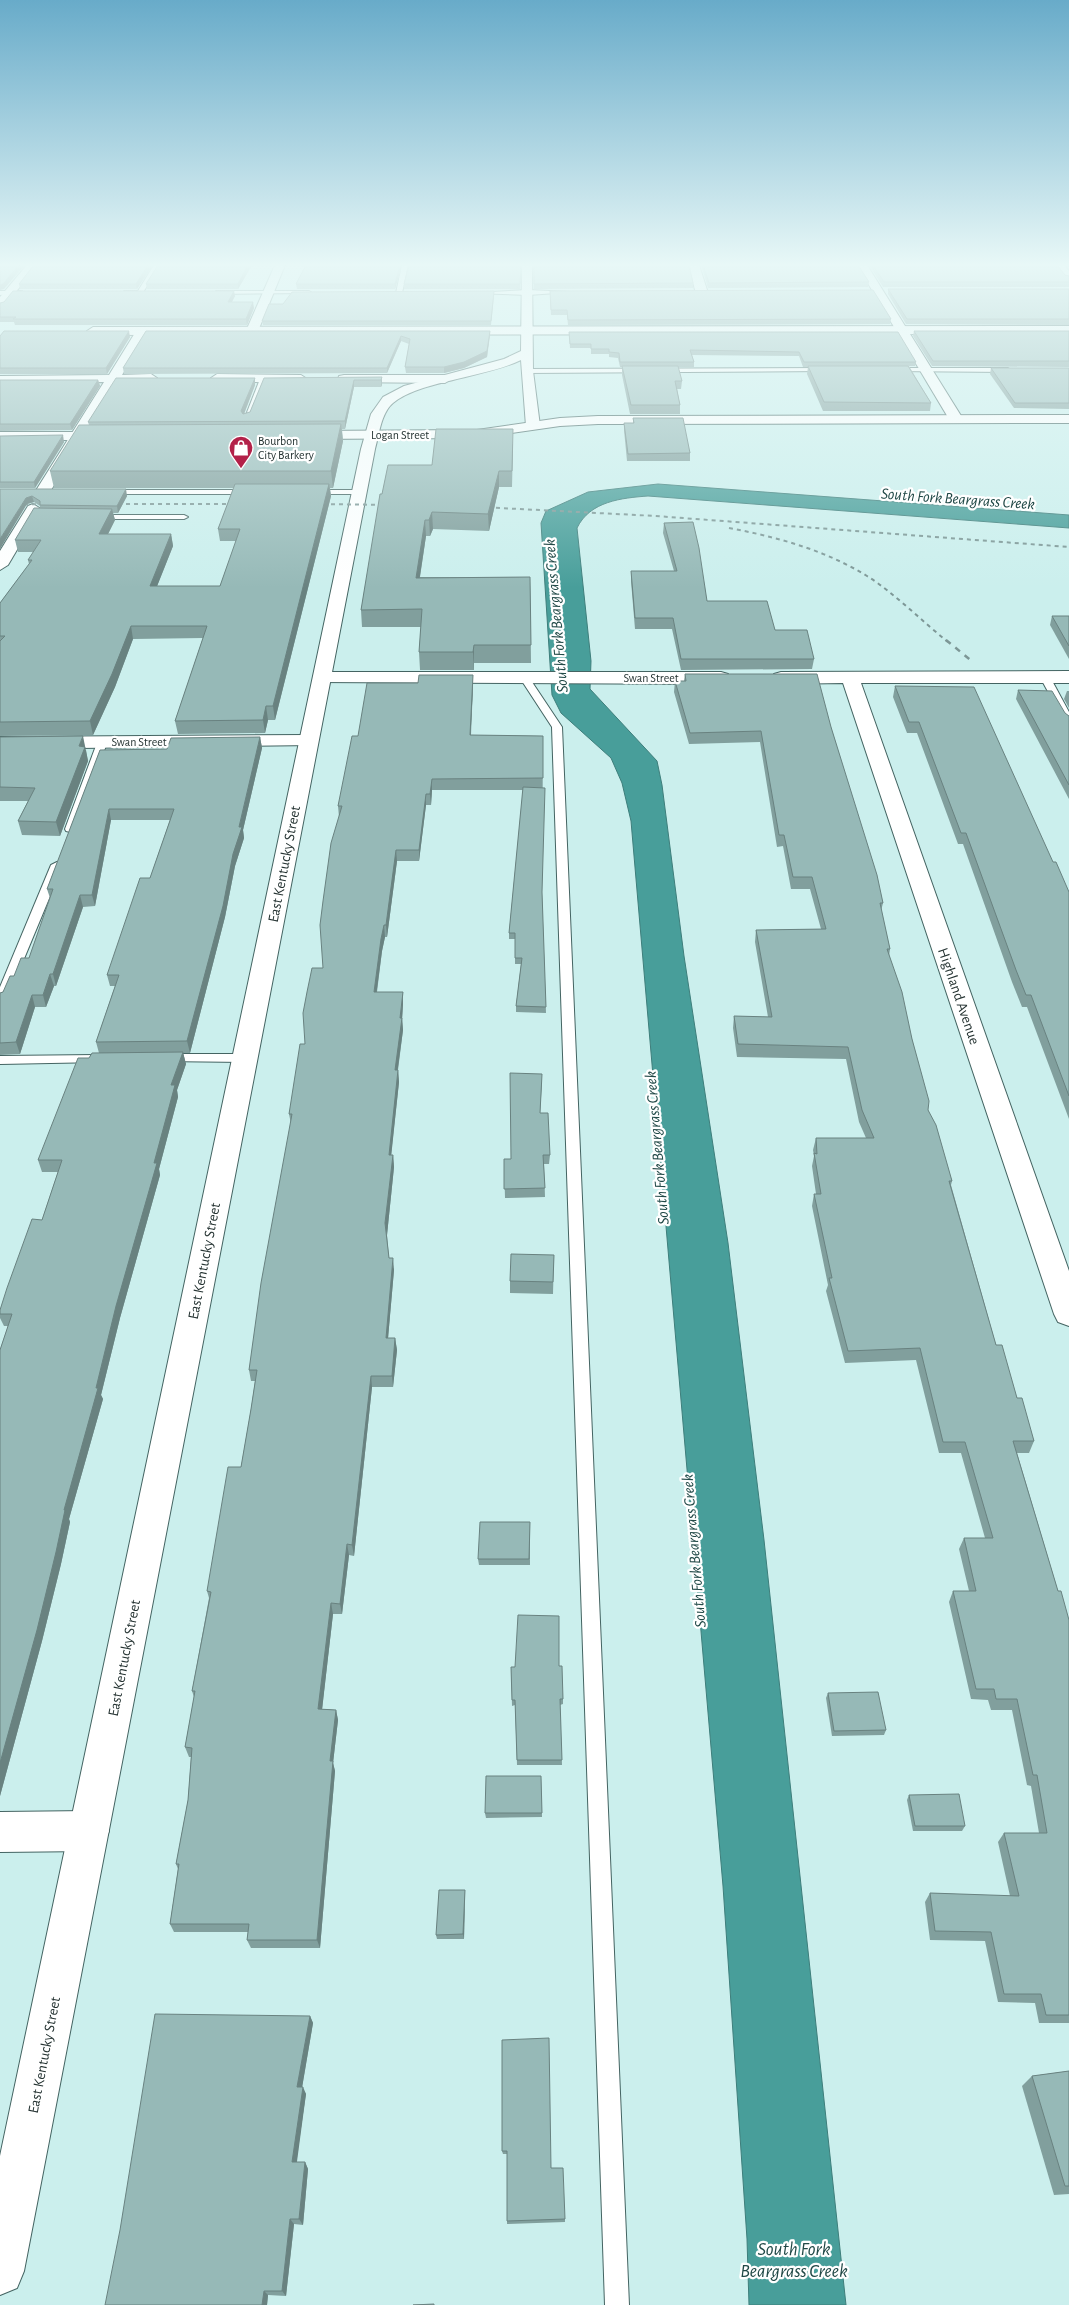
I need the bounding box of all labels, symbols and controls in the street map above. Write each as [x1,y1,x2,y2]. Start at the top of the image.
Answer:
street label: Logan Street [371,429,429,441]
shop icon: Bourbon City Barkery [228,435,254,469]
place label: Bourbon City Barkery [258,435,314,462]
water label: South Fork Beargrass Creek [880,486,1035,512]
water label: South Fork Beargrass Creek [541,538,571,693]
street label: Swan Street [623,672,679,684]
street label: Swan Street [111,736,167,748]
street label: East Kentucky Street [266,804,303,924]
street label: Highland Avenue [935,946,982,1047]
water label: South Fork Beargrass Creek [642,1070,672,1225]
street label: East Kentucky Street [186,1201,223,1321]
water label: South Fork Beargrass Creek [679,1473,709,1628]
street label: East Kentucky Street [106,1598,143,1718]
street label: East Kentucky Street [26,1995,63,2115]
water label: South Fork Beargrass Creek [740,2240,848,2281]

